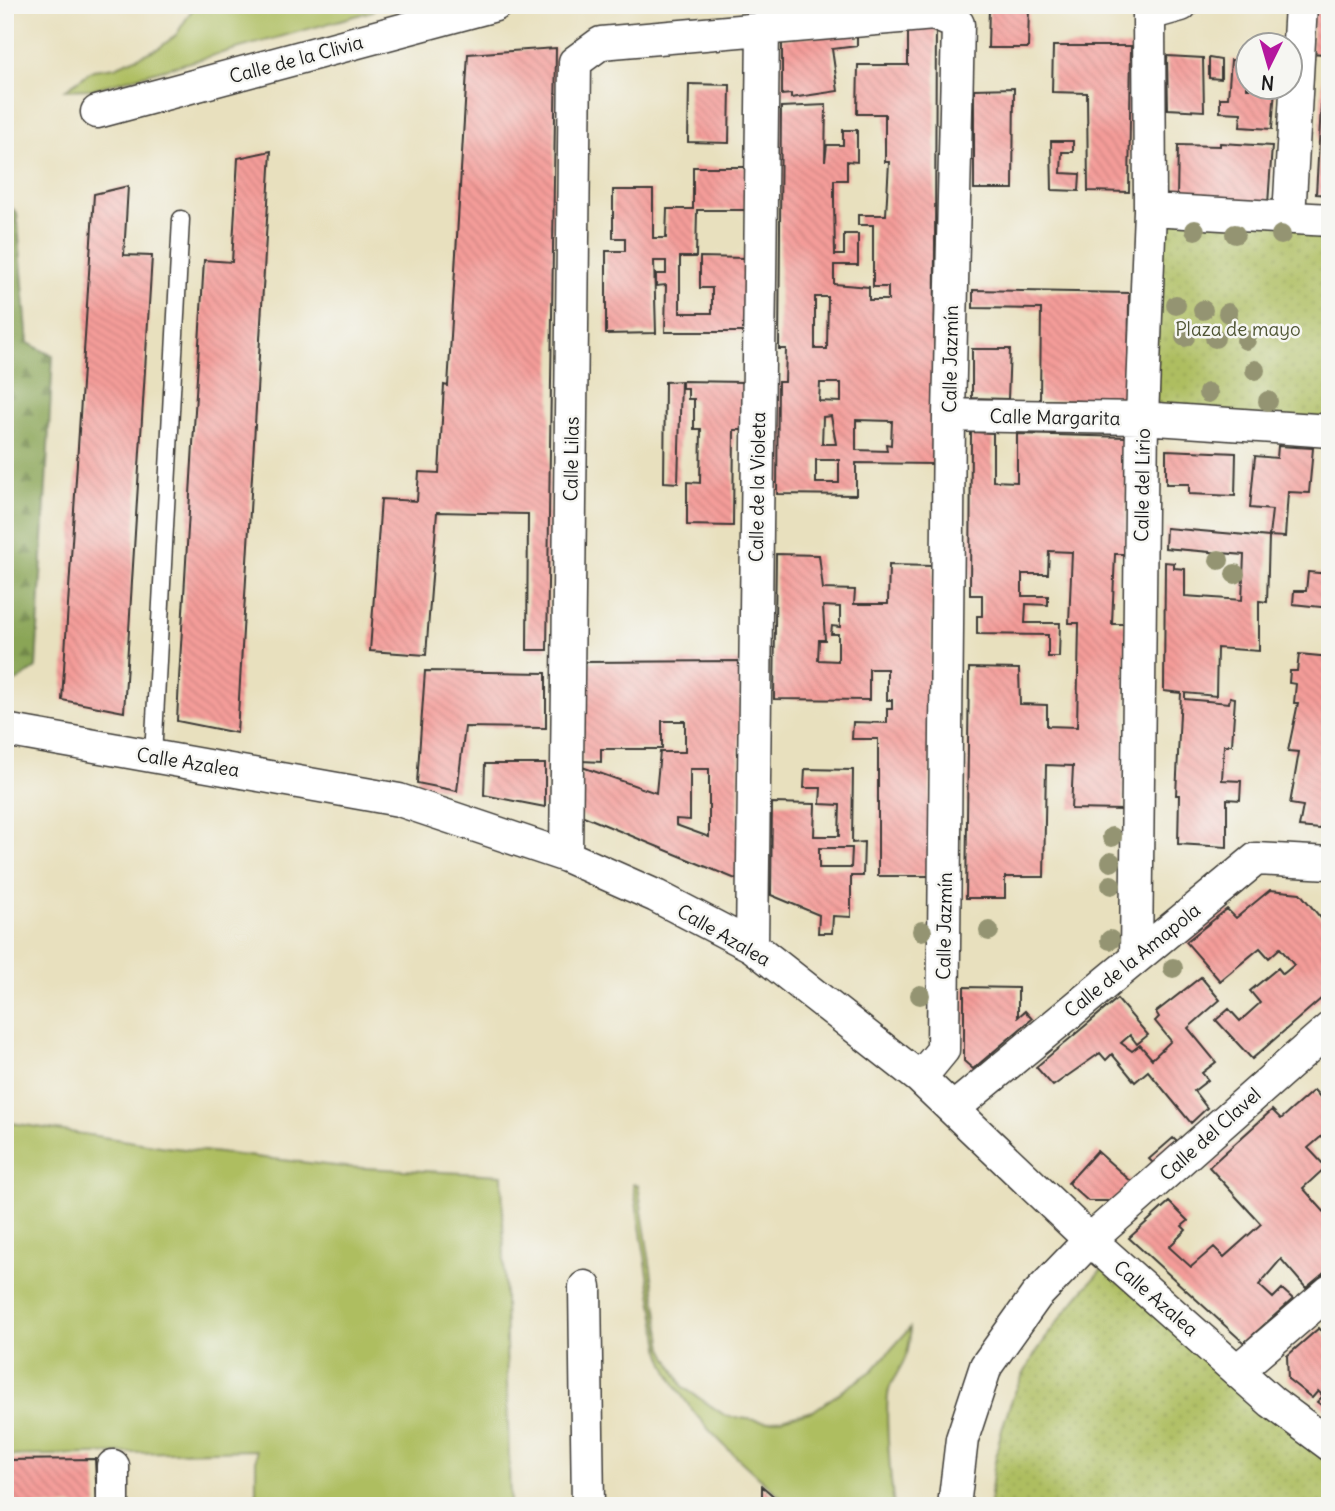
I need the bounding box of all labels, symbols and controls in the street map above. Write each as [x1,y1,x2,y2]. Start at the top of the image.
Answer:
street label: Calle de la Clivia [227,30,366,88]
north arrow [1234,32,1304,102]
text: N [1260,70,1275,95]
street label: Calle Jazmín [937,305,963,413]
park label: Plaza de mayo [1175,317,1301,341]
street label: Calle Margarita [989,404,1121,430]
street label: Calle de la Violeta [744,411,770,562]
street label: Calle Lilas [558,416,584,502]
street label: Calle del Lírio [1129,428,1155,542]
street label: Calle Azalea [135,742,241,782]
street label: Calle Jazmín [931,872,957,980]
street label: Calle de la Amapola [1059,898,1205,1022]
street label: Calle Azalea [673,899,775,971]
street label: Calle del Clavel [1154,1082,1266,1186]
street label: Calle Azalea [1109,1255,1203,1341]

